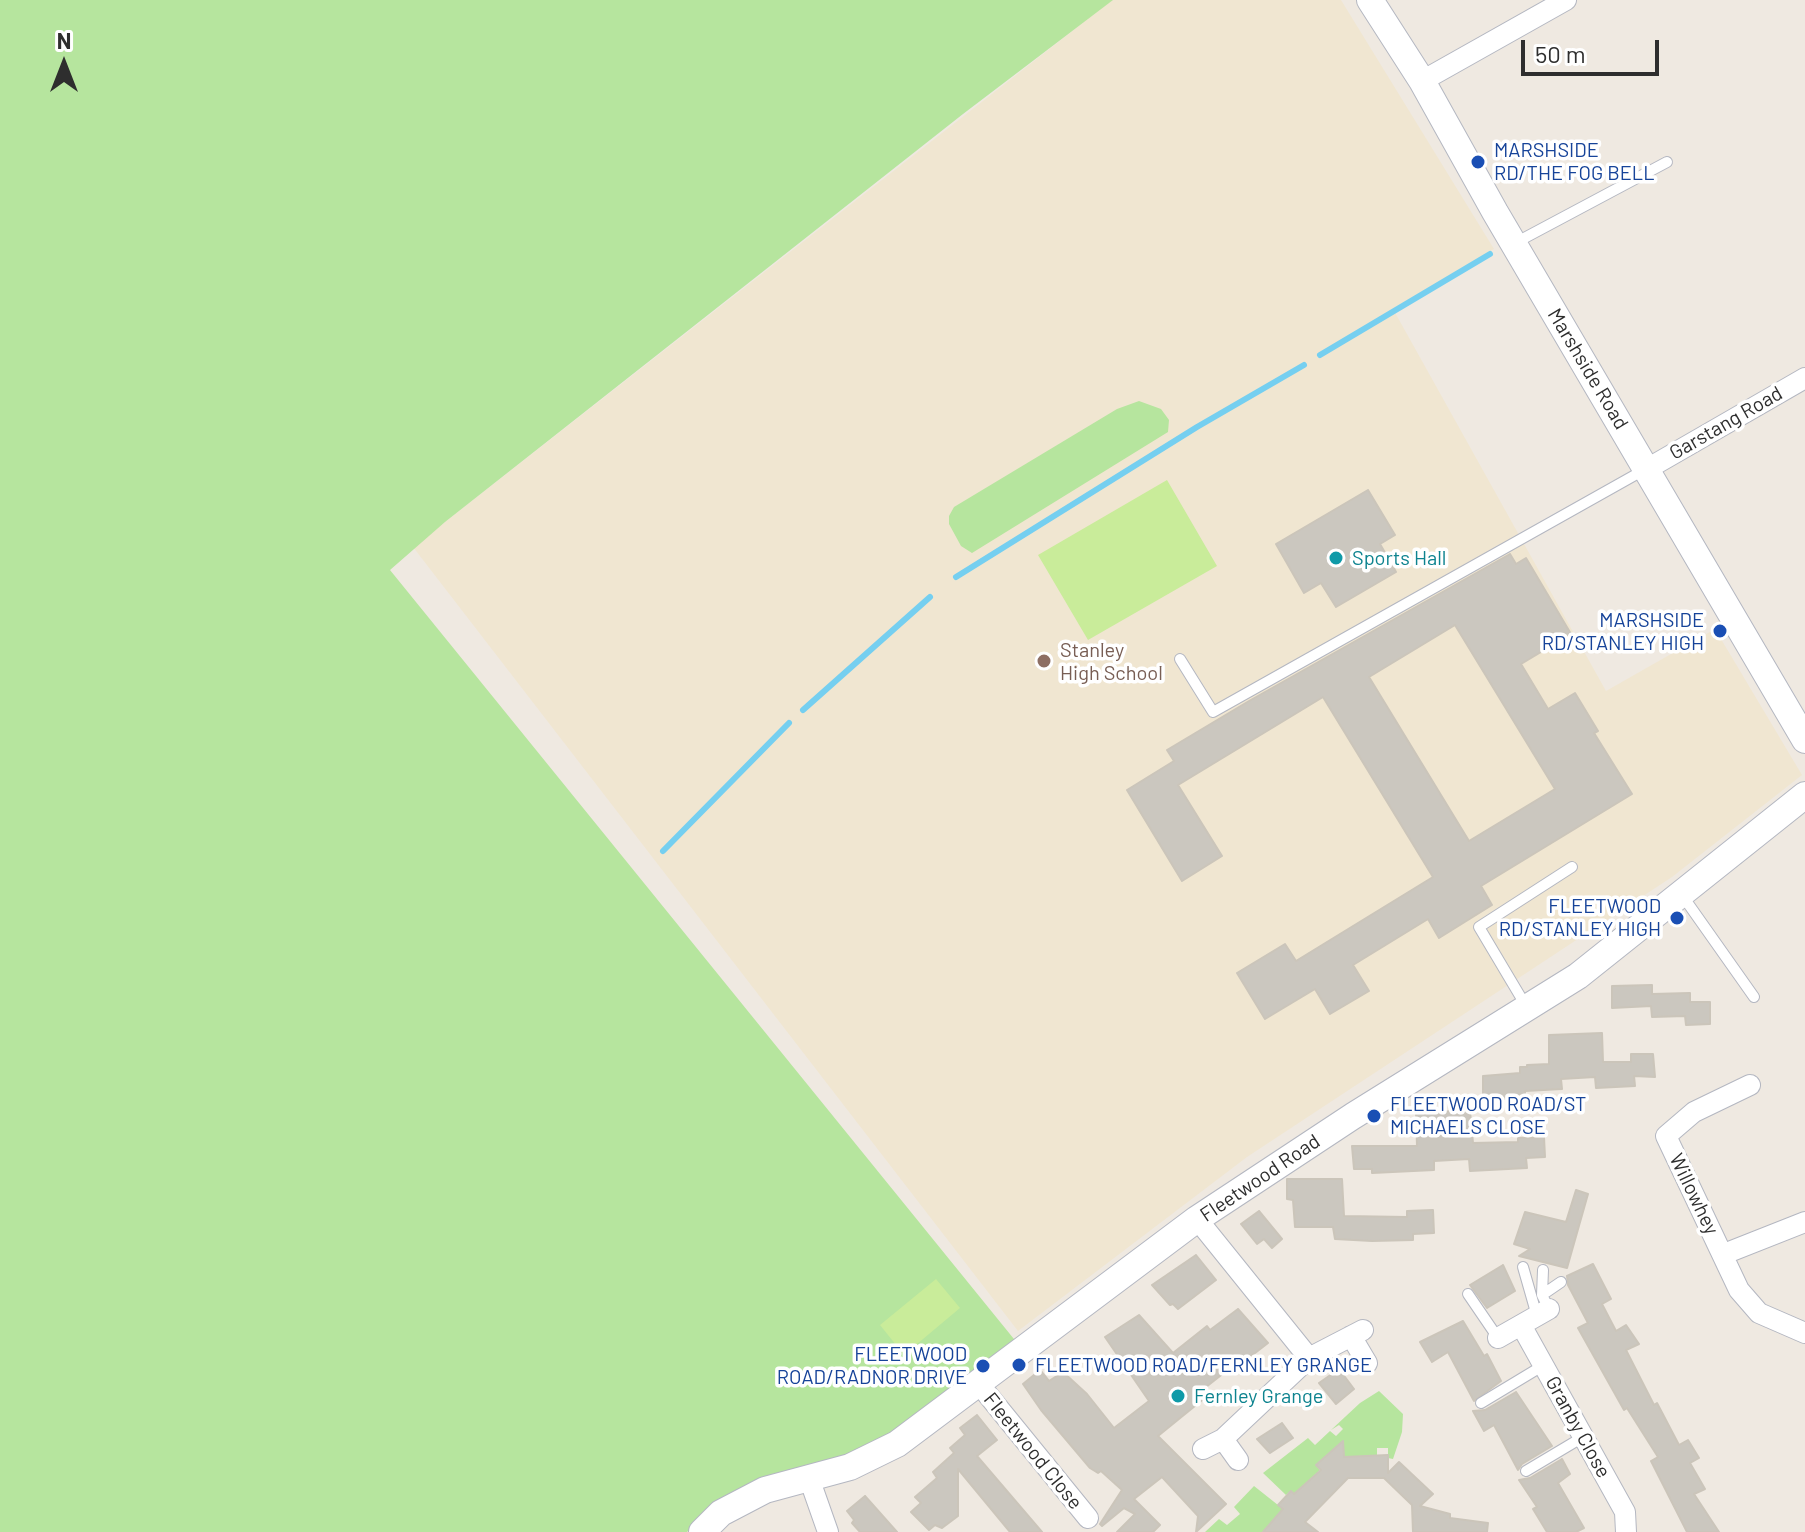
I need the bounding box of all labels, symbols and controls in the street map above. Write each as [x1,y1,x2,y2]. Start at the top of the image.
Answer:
north arrow [24,24,104,104]
scale bar [1525,24,1663,74]
text: N [57,27,71,53]
text: 50 m [1535,39,1586,68]
place label: MARSHSIDE RD/THE FOG BELL [1494,138,1654,185]
marker: MARSHSIDE RD/THE FOG BELL [1469,153,1487,171]
street label: Marshside Road [1543,304,1633,434]
street label: Garstang Road [1665,381,1787,465]
place label: Sports Hall [1352,546,1446,570]
marker: Sports Hall [1327,549,1345,567]
place label: MARSHSIDE RD/STANLEY HIGH [1542,608,1704,655]
marker: MARSHSIDE RD/STANLEY HIGH [1711,622,1729,640]
place label: Stanley High School [1060,638,1163,685]
marker: Stanley High School [1035,652,1053,670]
place label: FLEETWOOD RD/STANLEY HIGH [1499,894,1661,941]
marker: FLEETWOOD RD/STANLEY HIGH [1668,909,1686,927]
place label: FLEETWOOD ROAD/ST MICHAELS CLOSE [1390,1092,1586,1139]
marker: FLEETWOOD ROAD/ST MICHAELS CLOSE [1365,1107,1383,1125]
street label: Fleetwood Road [1195,1129,1325,1227]
street label: Willowhey [1664,1150,1724,1238]
place label: FLEETWOOD ROAD/RADNOR DRIVE [777,1342,967,1389]
place label: FLEETWOOD ROAD/FERNLEY GRANGE [1035,1353,1372,1377]
marker: FLEETWOOD ROAD/FERNLEY GRANGE [1010,1356,1028,1374]
marker: FLEETWOOD ROAD/RADNOR DRIVE [974,1357,992,1375]
street label: Granby Close [1540,1372,1616,1482]
place label: Fernley Grange [1194,1384,1323,1408]
marker: Fernley Grange [1169,1387,1187,1405]
street label: Fleetwood Close [979,1388,1087,1514]

